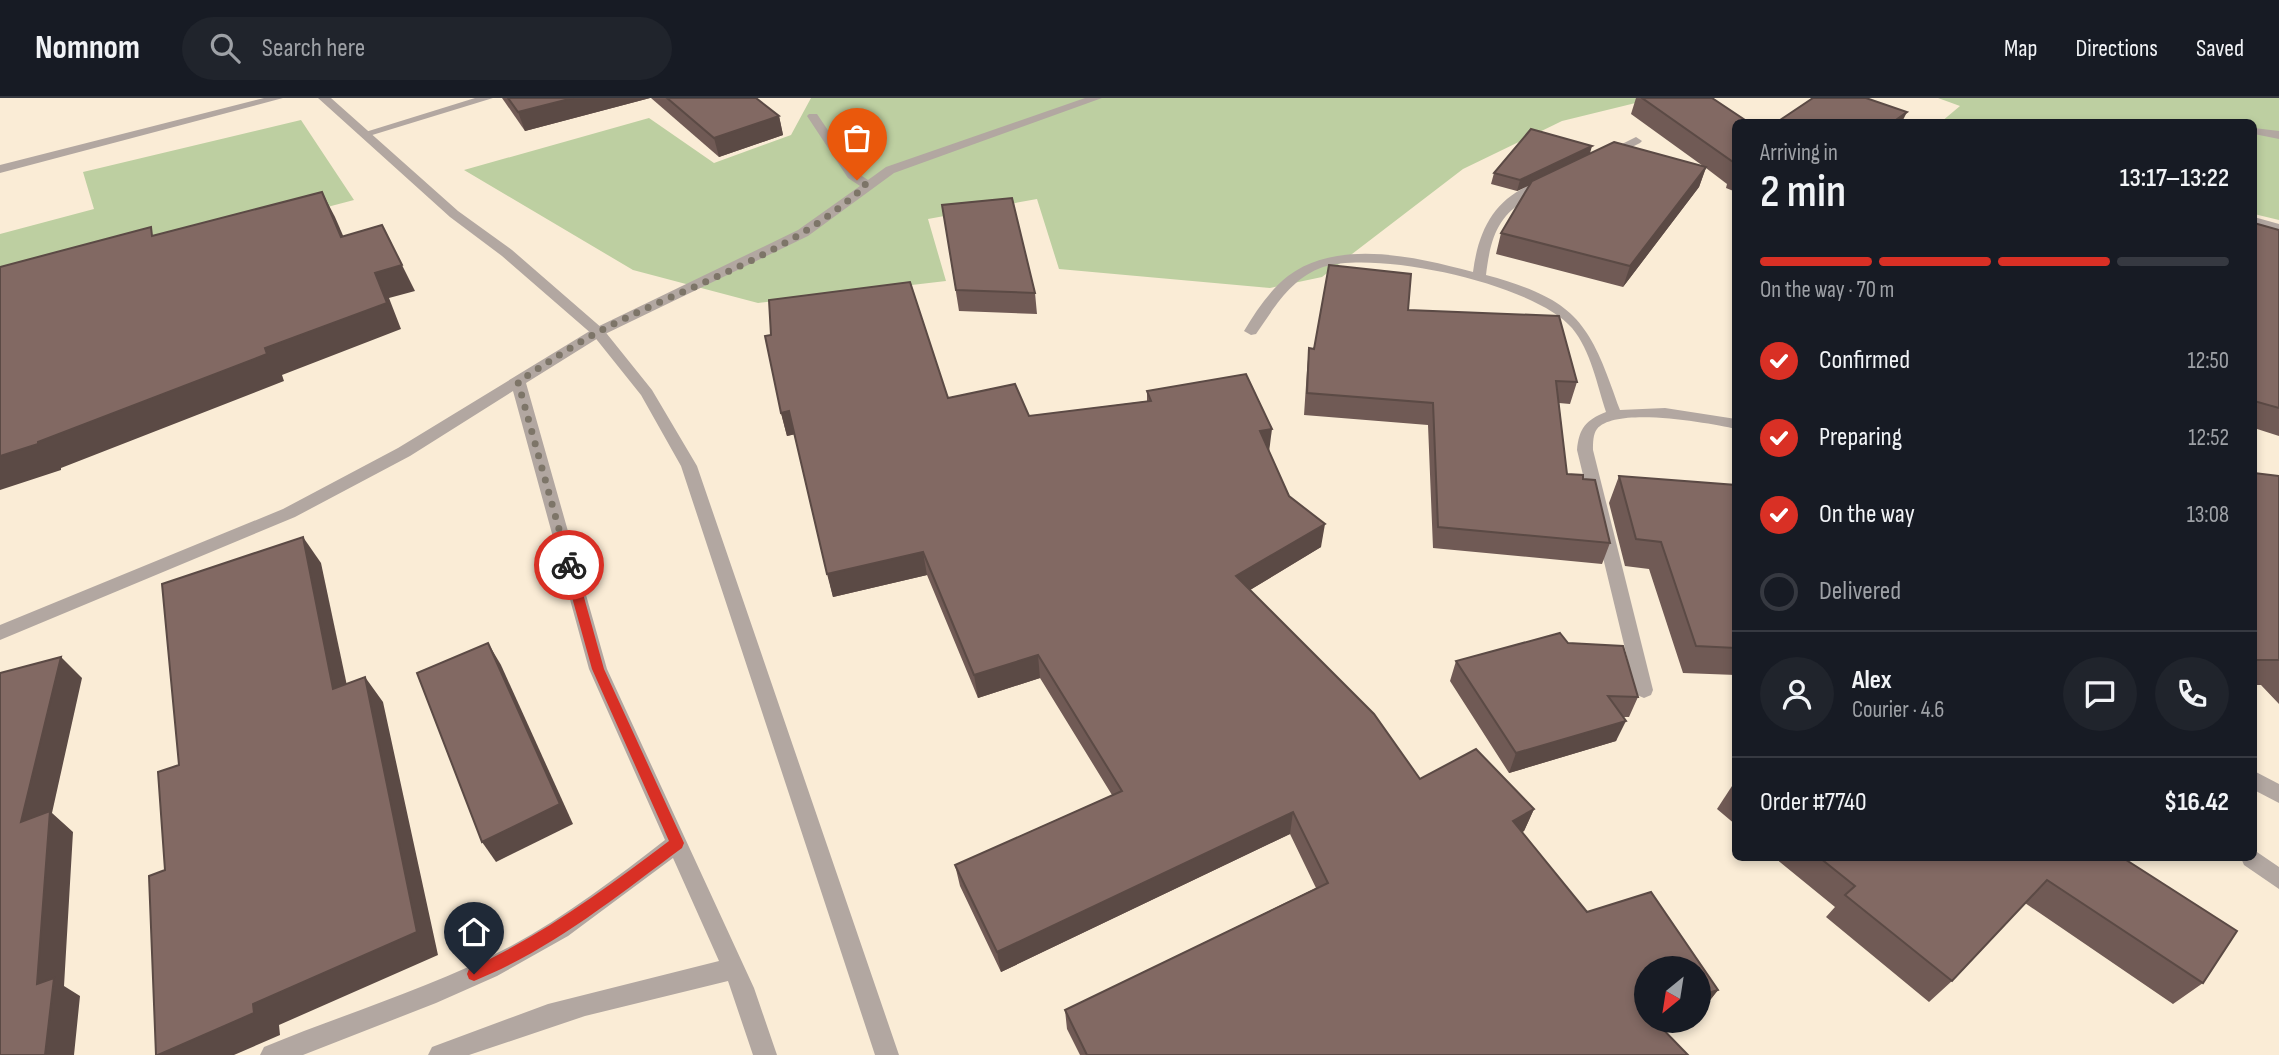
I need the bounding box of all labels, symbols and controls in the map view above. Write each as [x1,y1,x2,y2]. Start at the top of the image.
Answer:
search box [182,17,672,80]
text: Nomnom [35,28,140,68]
icon: search [206,29,244,67]
text: Search here [262,33,365,64]
text: Map [2004,34,2037,63]
text: Directions [2075,34,2158,63]
text: Saved [2196,34,2244,63]
pin [827,108,887,180]
icon: bag [838,119,876,157]
text: Arriving in [1760,139,1838,167]
text: 13:17–13:22 [2120,163,2229,194]
text: 2 min [1760,165,1846,220]
text: On the way · 70 m [1760,276,1894,304]
icon: check [1760,342,1798,380]
text: Confirmed [1819,345,1910,376]
text: 12:50 [2187,347,2229,375]
icon: check [1760,419,1798,457]
text: Preparing [1819,422,1902,453]
text: 12:52 [2188,424,2229,452]
icon: check [1760,496,1798,534]
text: On the way [1819,499,1915,530]
text: 13:08 [2187,501,2229,529]
courier [534,530,604,600]
icon: bike [550,546,588,584]
text: Delivered [1819,576,1901,607]
button: person [1760,657,1834,731]
button: chat [2063,657,2137,731]
button: phone [2155,657,2229,731]
text: Alex [1852,665,1892,696]
text: Courier · 4.6 [1852,696,1944,724]
text: Order #7740 [1760,787,1867,818]
text: $16.42 [2164,787,2229,818]
pin [444,902,504,974]
icon: home [455,913,493,951]
north arrow [1634,956,1712,1032]
map controls [1634,956,1711,1033]

